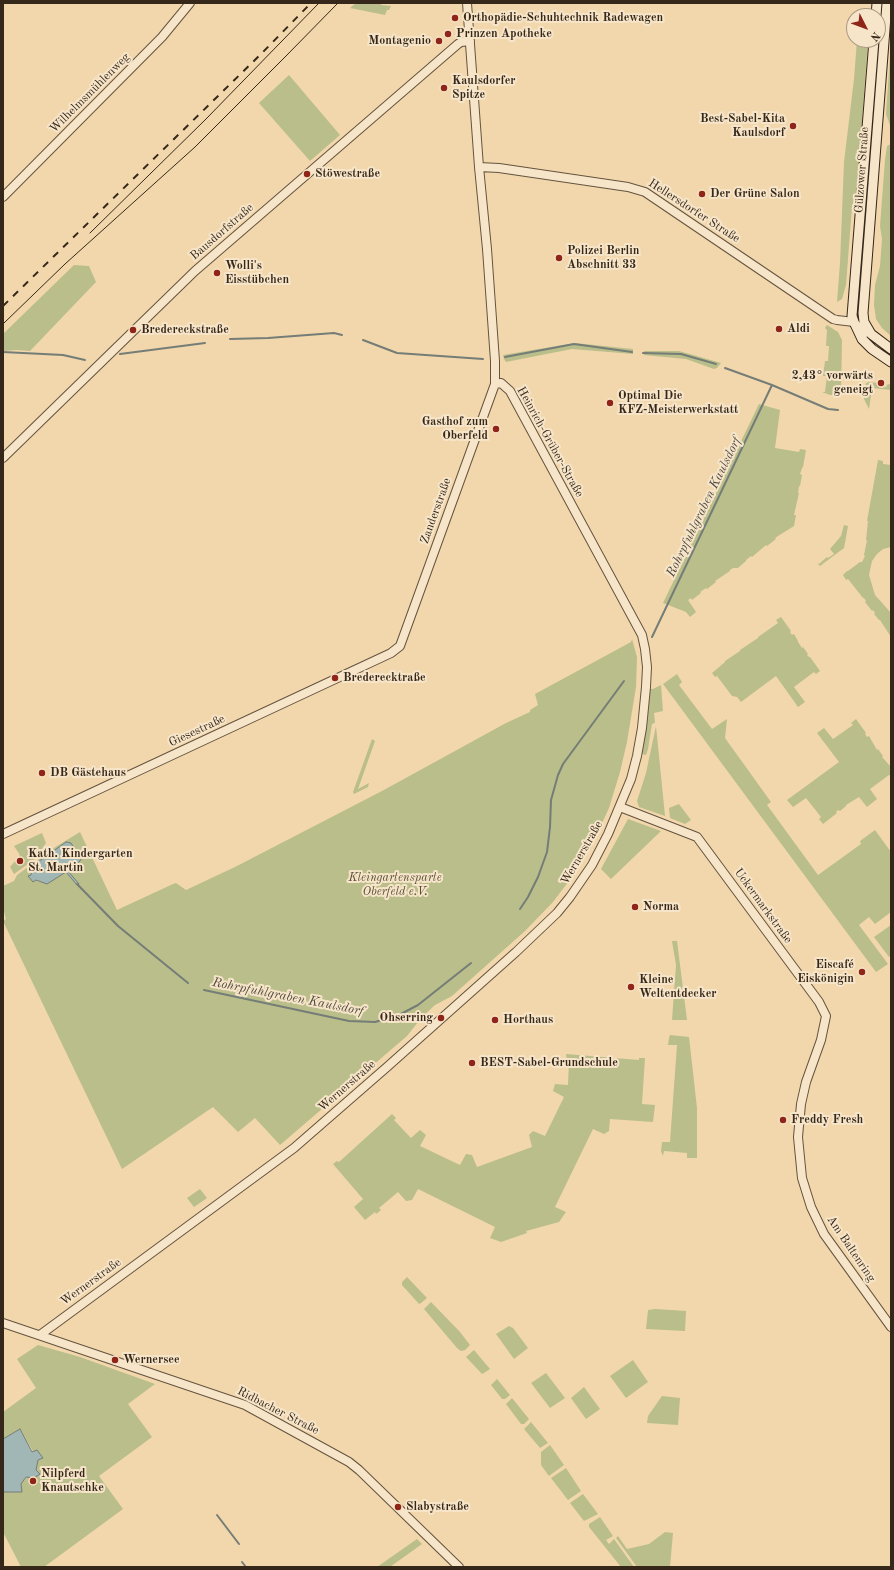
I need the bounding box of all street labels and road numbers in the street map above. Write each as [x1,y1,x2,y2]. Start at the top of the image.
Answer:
street label: Wilhelmsmühlenweg [47,50,133,136]
street label: Gülzower Straße [852,127,872,213]
street label: Hellersdorfer Straße [645,176,743,246]
street label: Bausdorfstraße [187,201,257,263]
street label: Heinrich-Grüber-Straße [514,384,586,500]
street label: Zanderstraße [417,476,455,546]
street label: Giesestraße [167,712,227,750]
street label: Wernerstraße [558,819,606,887]
street label: Uckermarkstraße [731,866,795,946]
street label: Wernerstraße [315,1057,379,1115]
street label: Am Baltenring [824,1213,878,1285]
street label: Wernerstraße [58,1255,124,1309]
street label: Ridbacher Straße [235,1384,321,1438]

